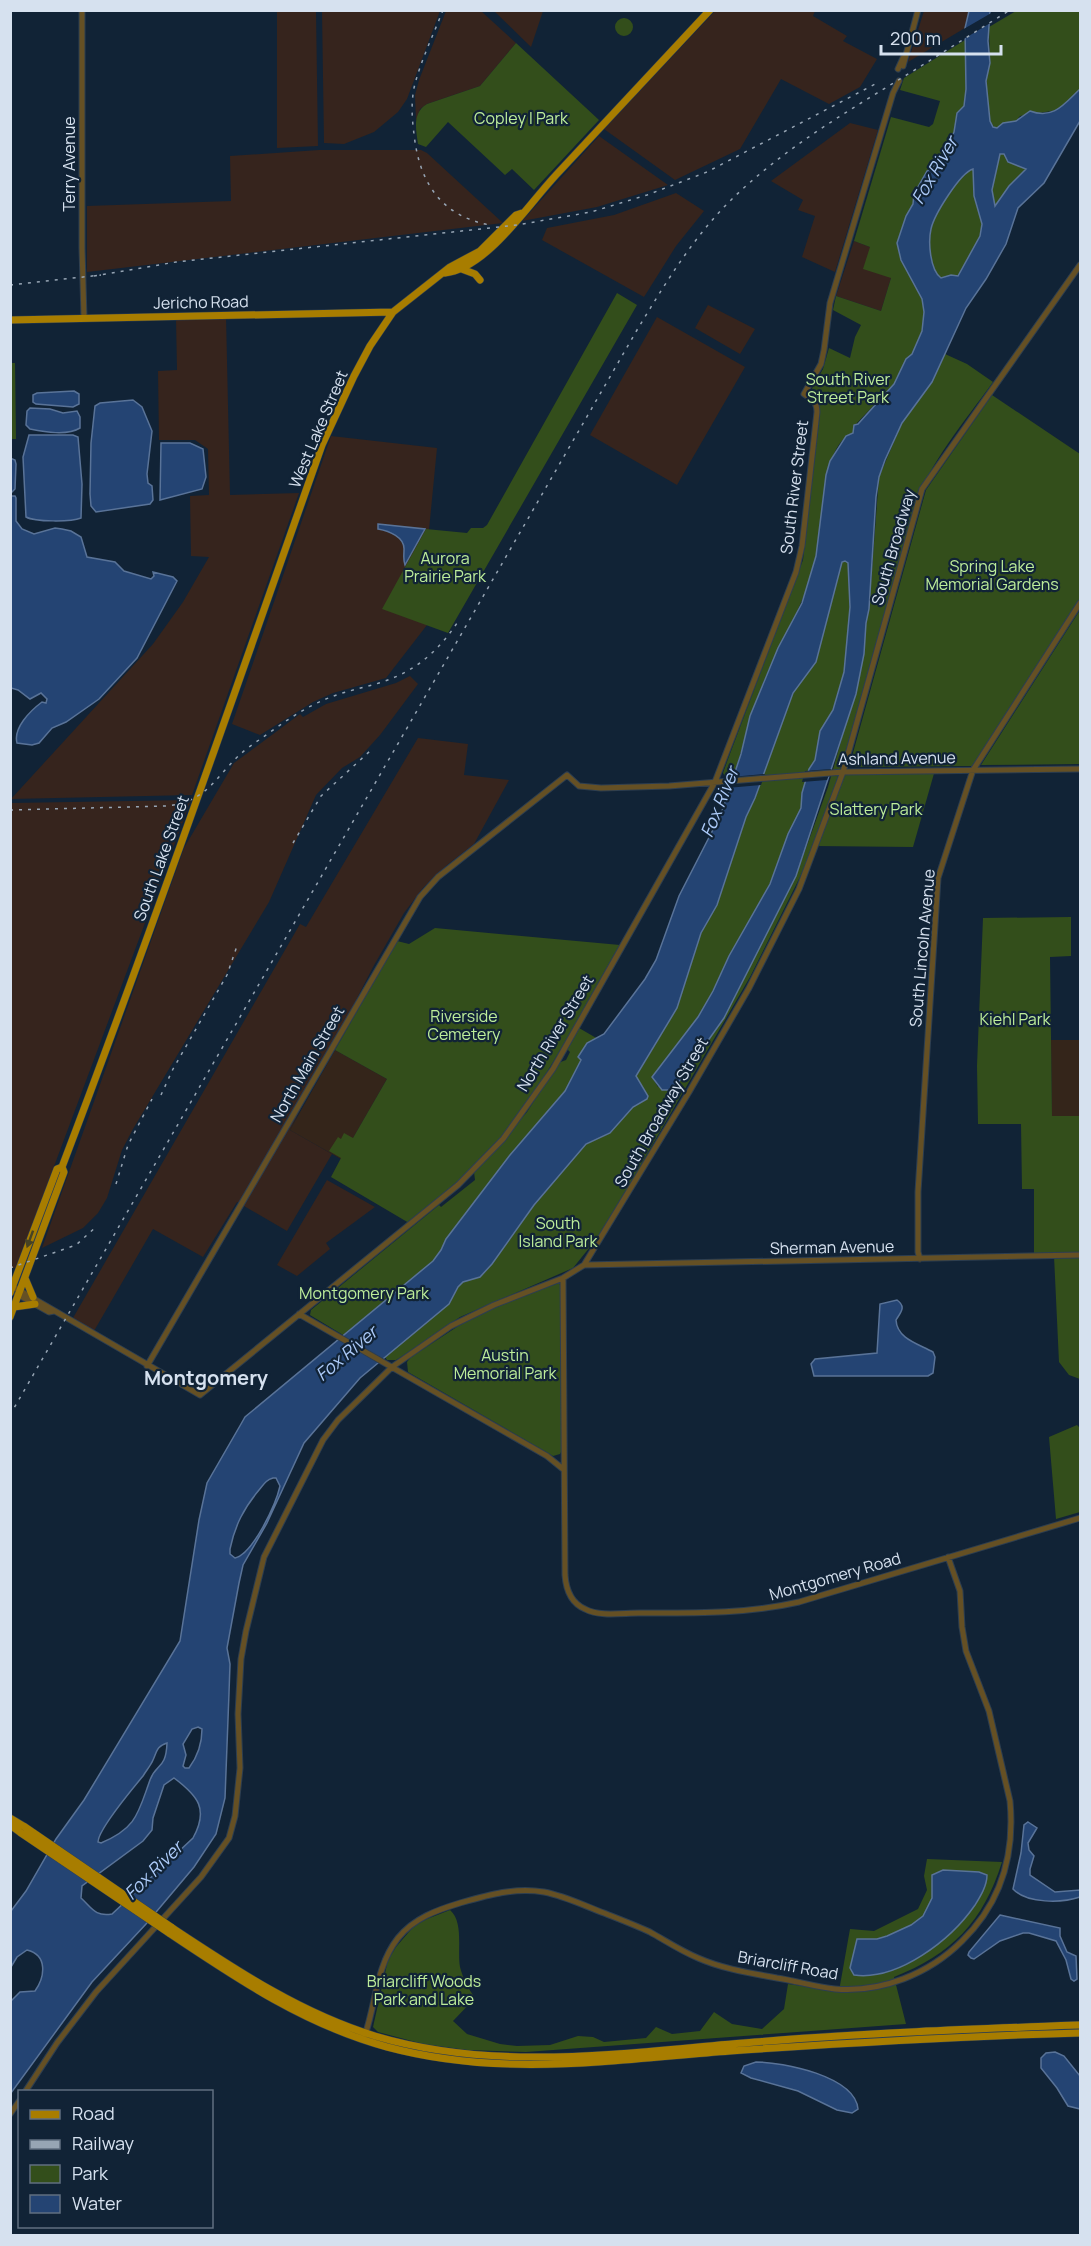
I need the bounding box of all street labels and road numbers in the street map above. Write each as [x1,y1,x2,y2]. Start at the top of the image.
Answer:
street label: Terry Avenue [58,116,80,212]
street label: Jericho Road [153,290,249,314]
street label: West Lake Street [283,367,353,491]
street label: South River Street [775,419,813,555]
street label: South Broadway [866,486,920,608]
street label: Ashland Avenue [838,746,956,770]
street label: South Lake Street [128,792,194,924]
street label: South Lincoln Avenue [904,868,940,1028]
street label: North River Street [512,971,598,1095]
street label: North Main Street [265,1002,349,1126]
street label: South Broadway Street [609,1033,713,1191]
street label: Sherman Avenue [770,1235,894,1259]
street label: Montgomery Road [767,1547,903,1605]
street label: Briarcliff Road [736,1945,840,1985]

